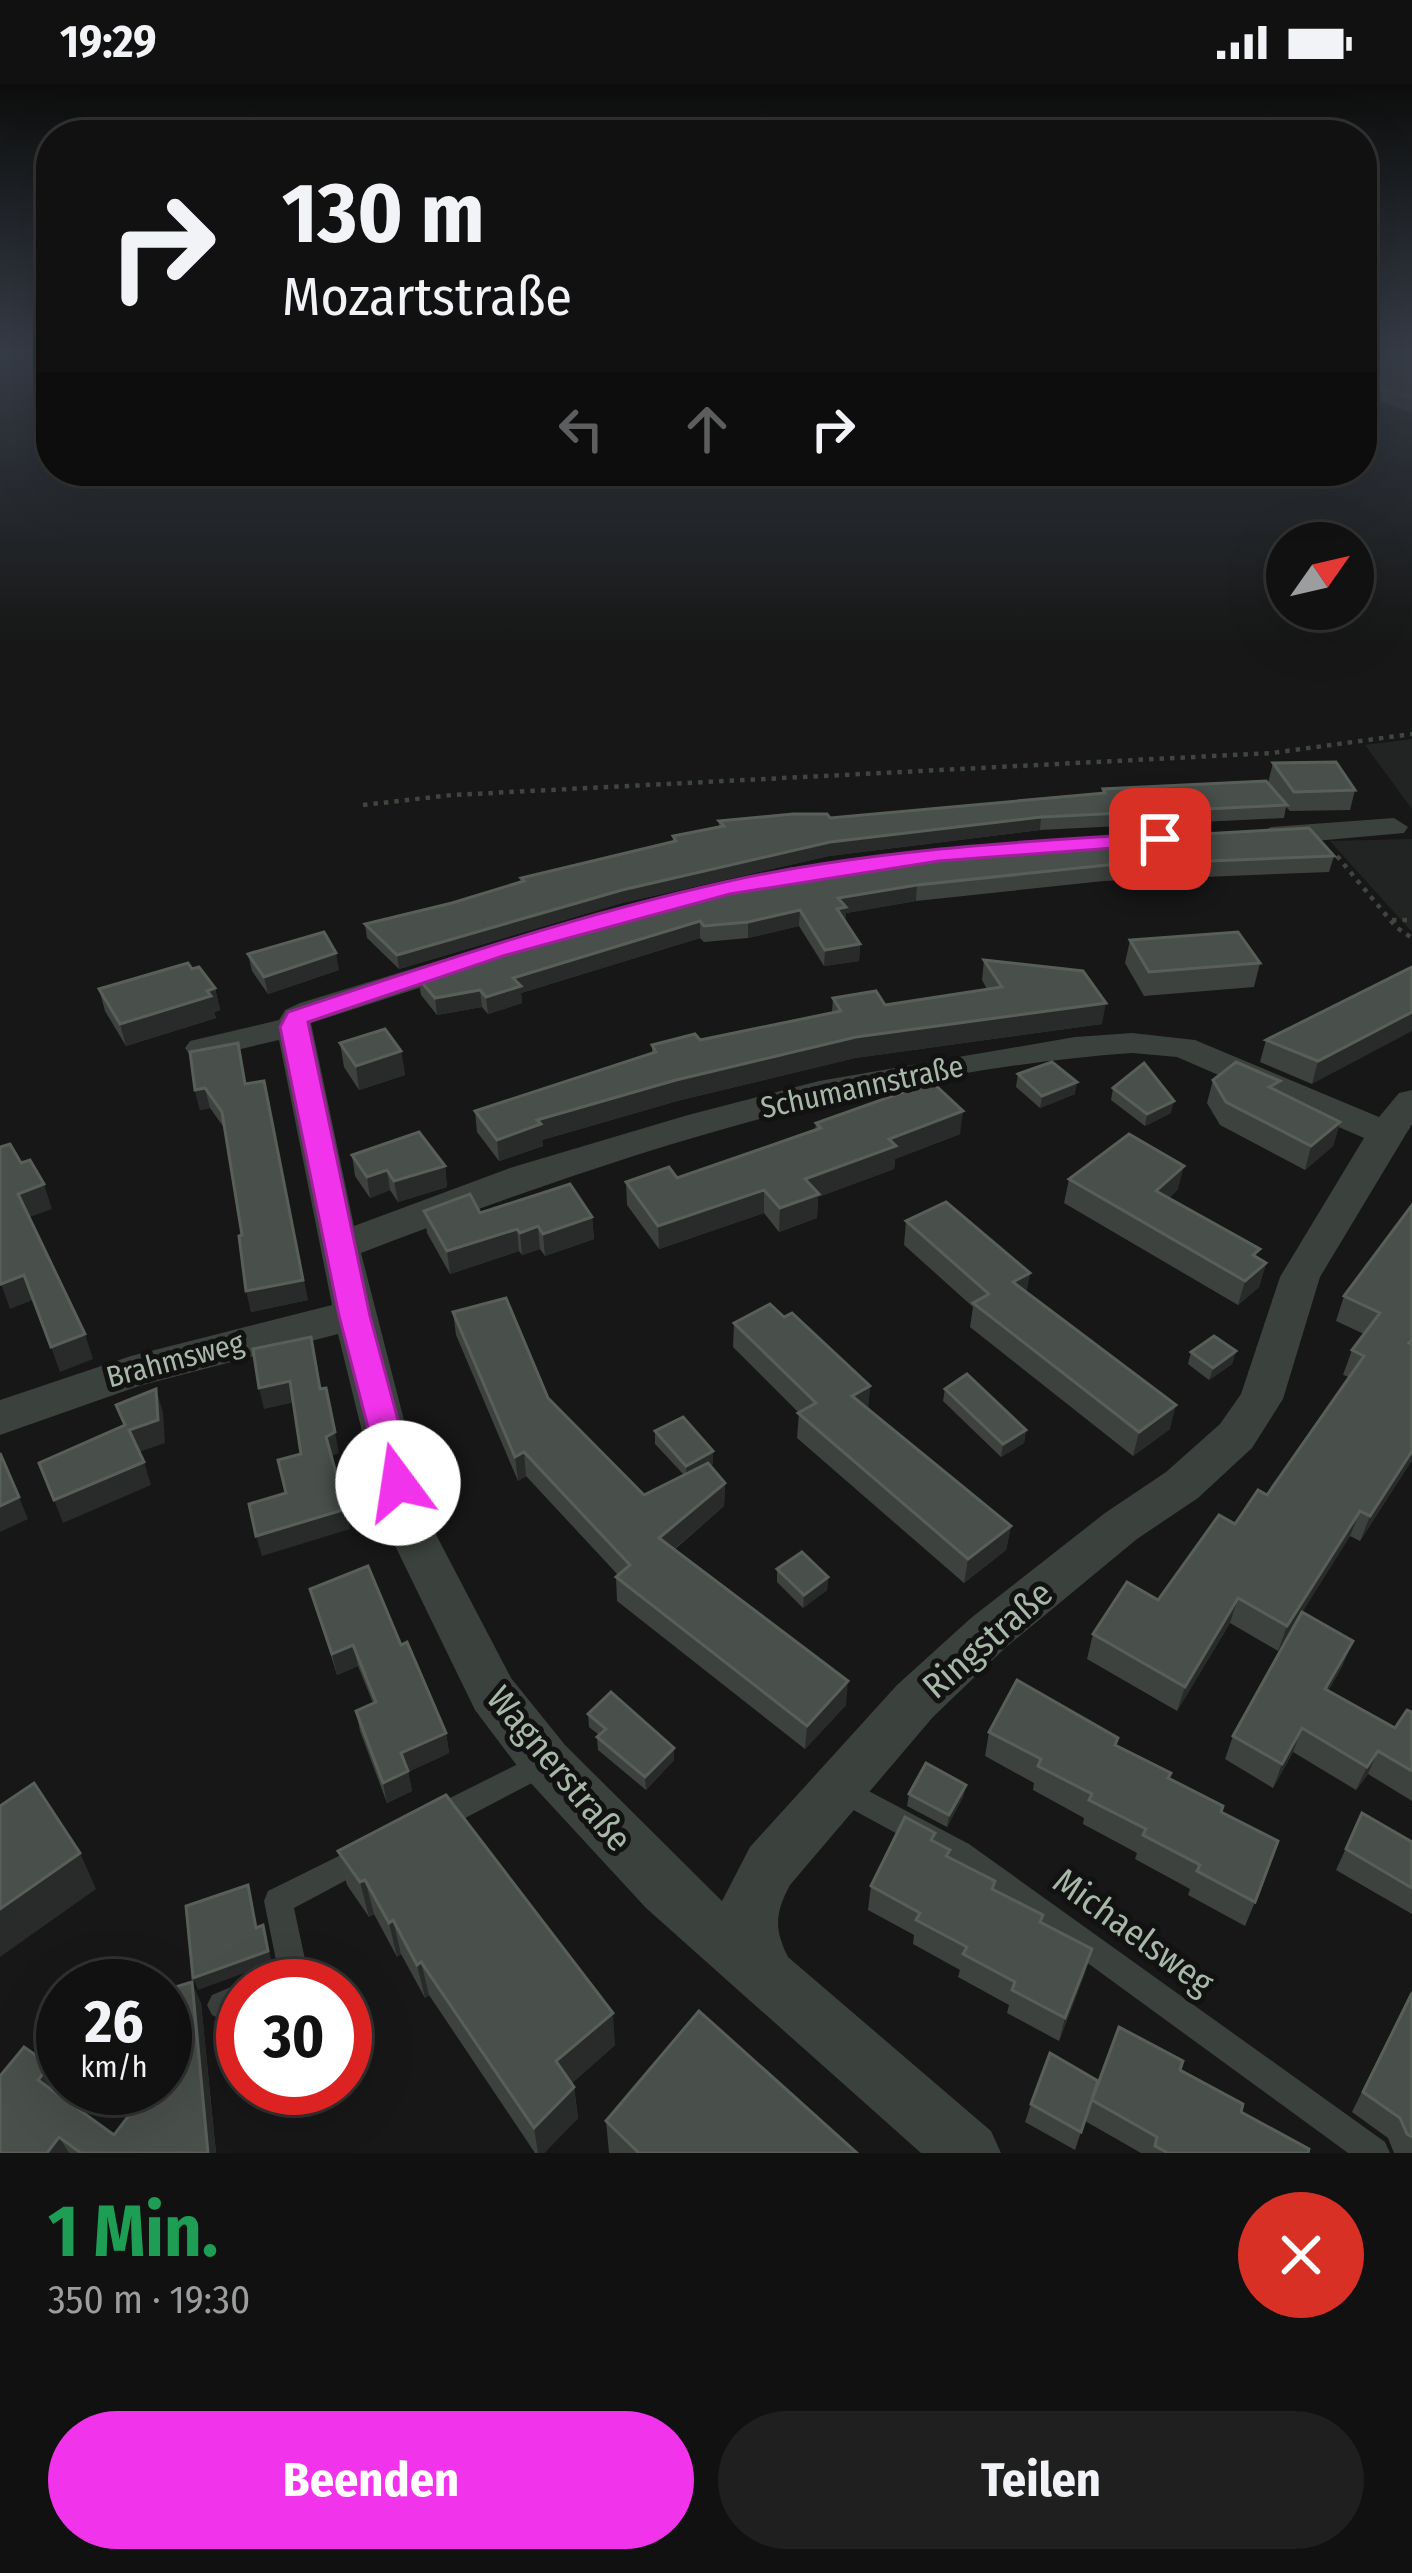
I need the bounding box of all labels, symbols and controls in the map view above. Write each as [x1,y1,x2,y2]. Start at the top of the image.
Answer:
text: 19:29 [60,15,156,69]
text: 130 m [282,163,485,264]
icon: right [84,168,240,324]
text: Mozartstraße [282,265,572,329]
icon: left [548,396,614,462]
icon: ahead [674,396,740,462]
icon: right [800,396,866,462]
north arrow [1266,522,1374,630]
map controls [1266,522,1374,630]
pin [1109,788,1211,890]
icon: arrive [1127,806,1193,872]
street label: Schumannstraße [757,1048,967,1126]
street label: Brahmsweg [102,1324,248,1396]
position arrow [335,1420,461,1546]
street label: Ringstraße [914,1571,1062,1708]
street label: Wagnerstraße [477,1677,641,1860]
street label: Michaelsweg [1045,1859,1222,2005]
speed limit sign: 30 [216,1959,372,2115]
text: 26 [84,1986,144,2058]
text: km/h [81,2049,147,2085]
text: 1 Min. [48,2189,218,2275]
button: close [1238,2192,1364,2318]
text: 350 m · 19:30 [48,2277,250,2323]
button: Beenden [48,2411,694,2549]
button: Teilen [718,2411,1364,2549]

